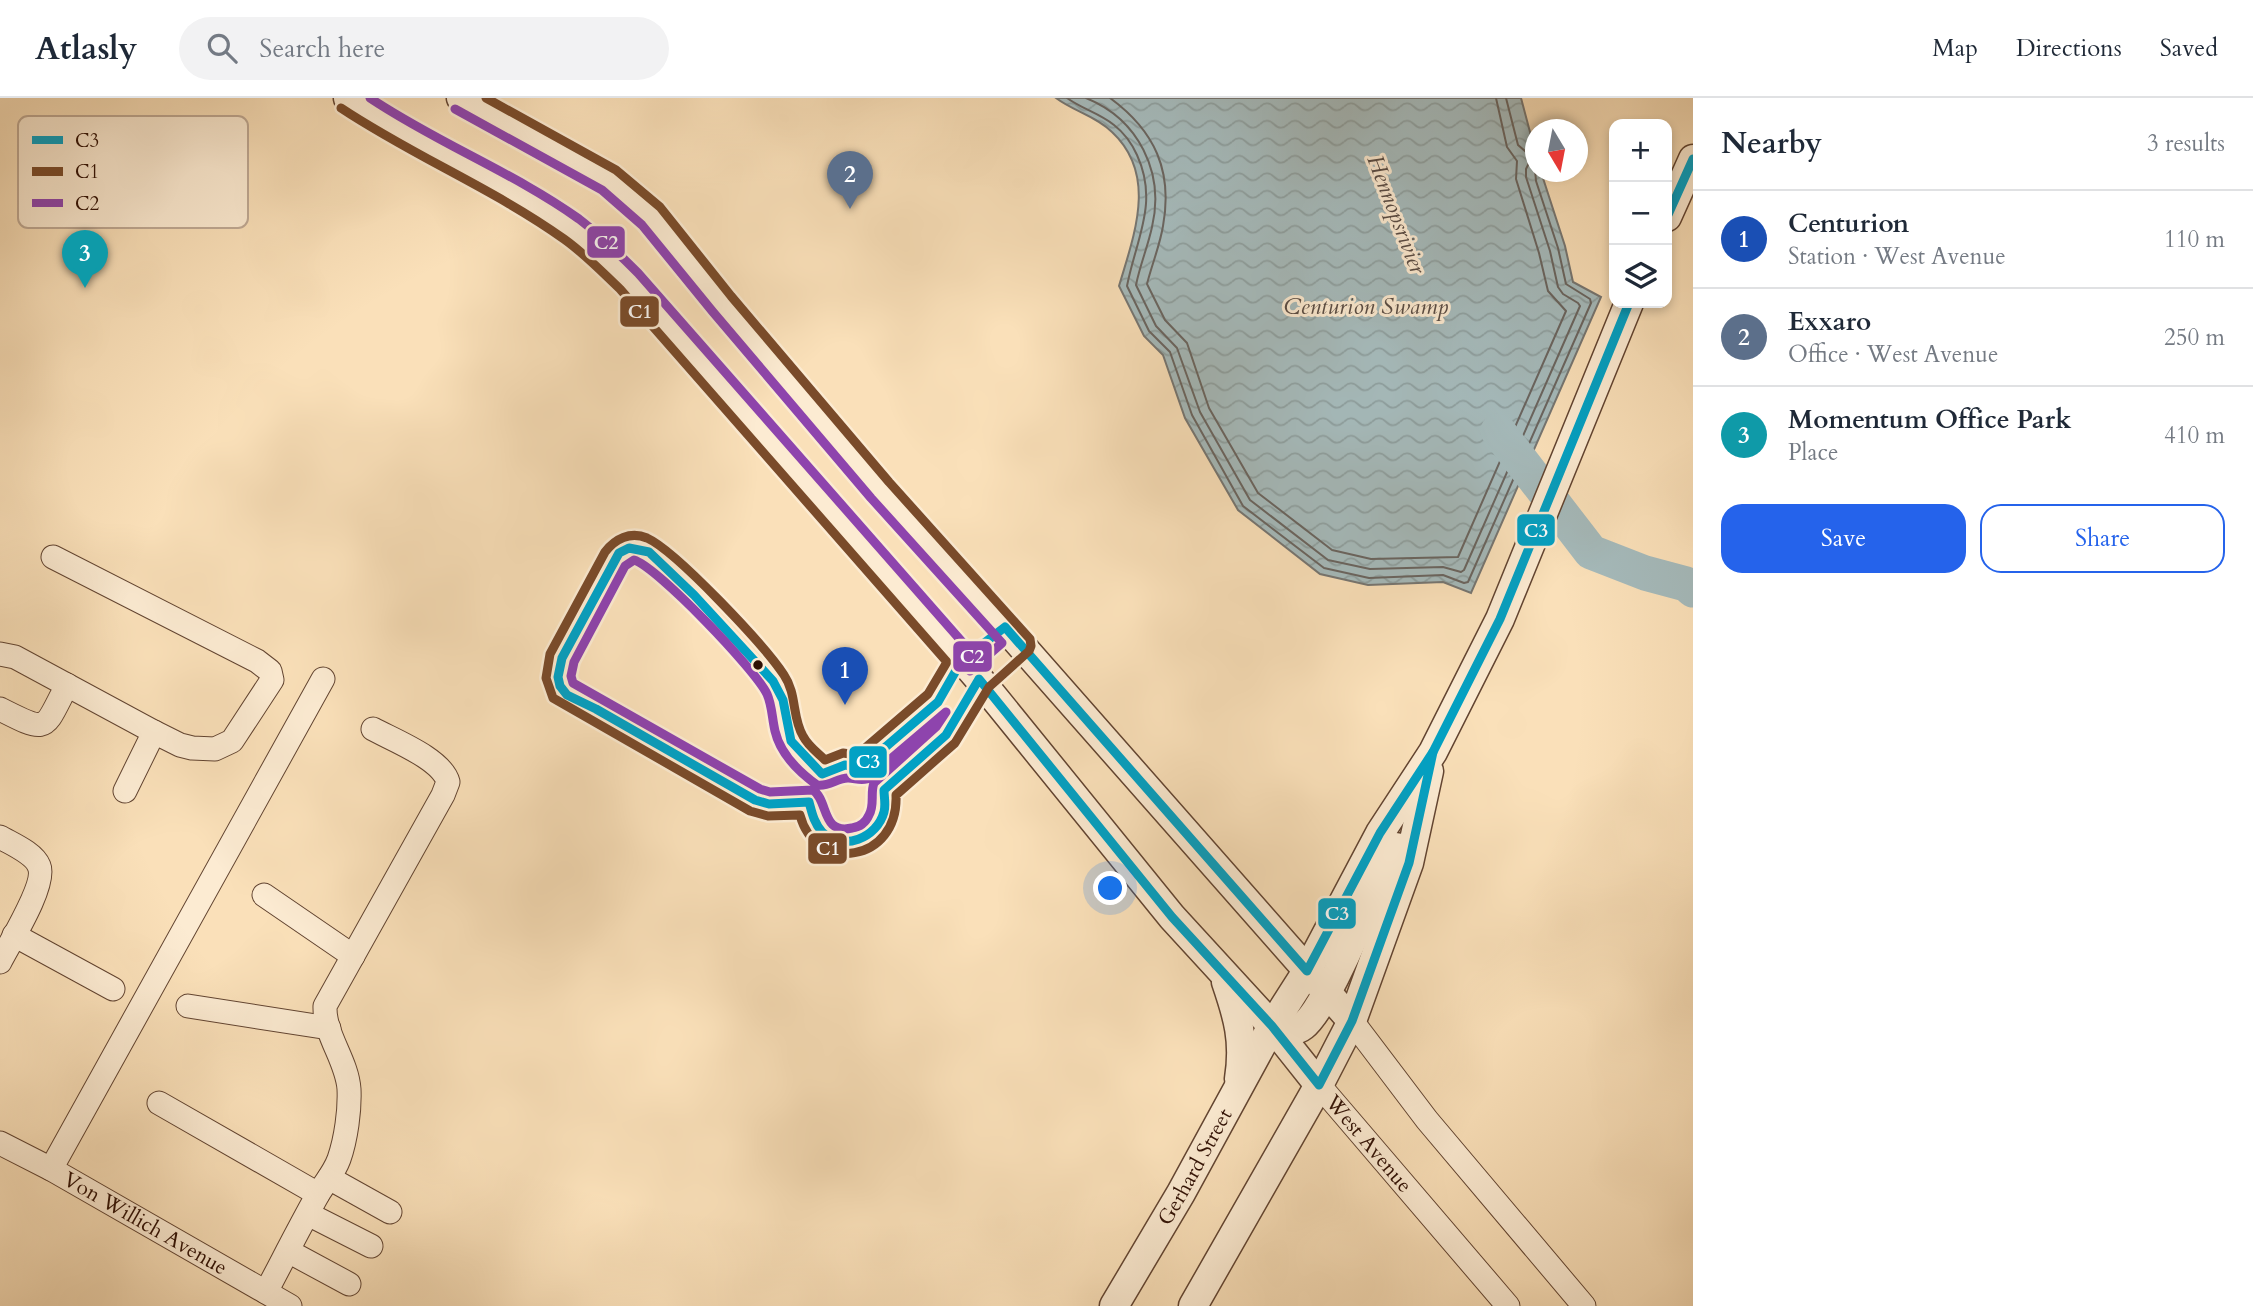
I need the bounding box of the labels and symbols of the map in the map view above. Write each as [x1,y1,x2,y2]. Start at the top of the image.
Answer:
legend [18,116,248,228]
north arrow [1525,119,1588,182]
text: C3 [75,128,99,154]
water label: Hennopsrivier [1360,150,1434,280]
pin: 2 [827,151,873,209]
text: C1 [75,159,99,185]
text: C2 [75,191,100,217]
line badge: C2 [586,225,626,259]
pin: 3 [62,230,108,288]
text: C2 [594,230,618,256]
water label: Centurion Swamp [1284,291,1449,322]
line badge: C1 [619,295,660,328]
text: C1 [628,299,652,325]
line badge: C3 [1516,513,1556,547]
text: C3 [1524,518,1548,544]
line badge: C2 [952,640,993,673]
text: C2 [960,644,984,670]
pin: 1 [822,647,868,705]
unlabelled marker [751,658,765,672]
line badge: C3 [848,745,888,779]
text: C3 [856,749,880,775]
line badge: C1 [807,832,848,865]
text: C1 [816,836,840,862]
your location [1093,871,1127,905]
line badge: C3 [1317,897,1357,930]
text: C3 [1325,901,1349,927]
street label: West Avenue [1318,1088,1419,1199]
street label: Gerhard Street [1151,1103,1240,1231]
street label: Von Willich Avenue [58,1165,233,1282]

